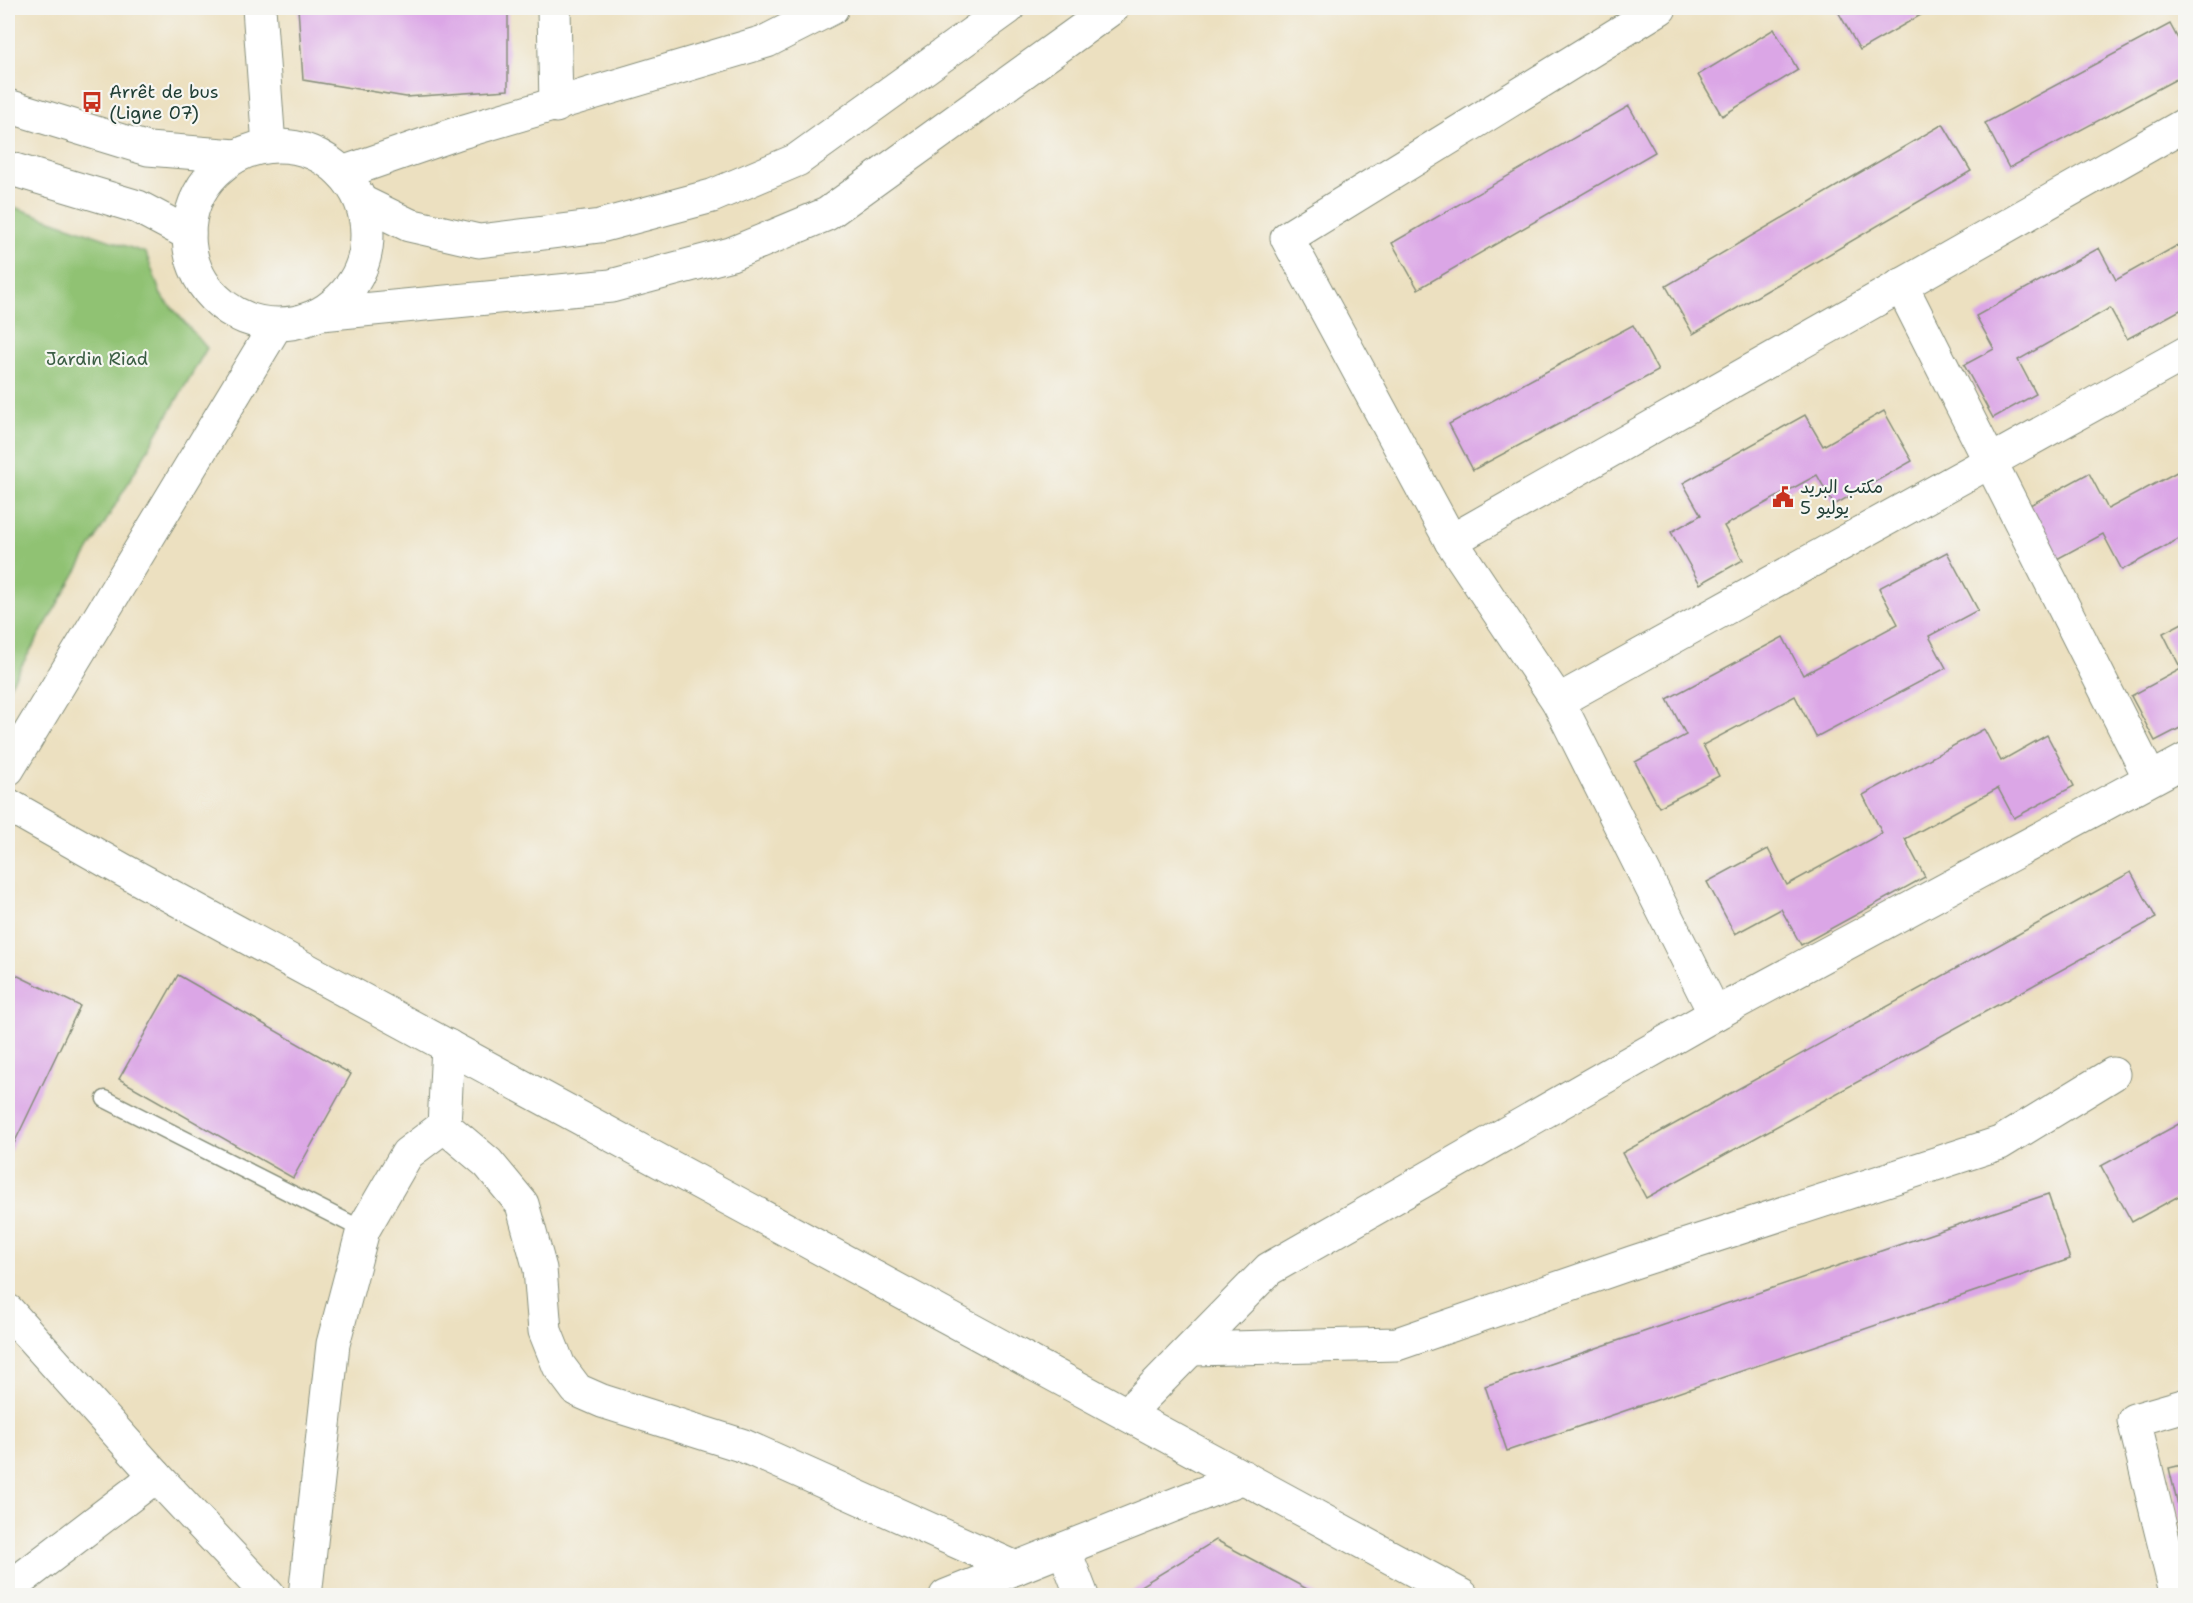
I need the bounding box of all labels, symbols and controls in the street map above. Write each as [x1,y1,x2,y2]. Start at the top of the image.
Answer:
place label: Arrêt de bus (Ligne 07) [109,80,219,125]
bus stop icon: Arrêt de bus (Ligne 07) [80,90,104,114]
park label: Jardin Riad [46,347,148,371]
place label: مكتب البريد 5 يوليو [1800,475,1883,520]
public building icon: مكتب البريد 5 يوليو [1771,485,1795,509]

